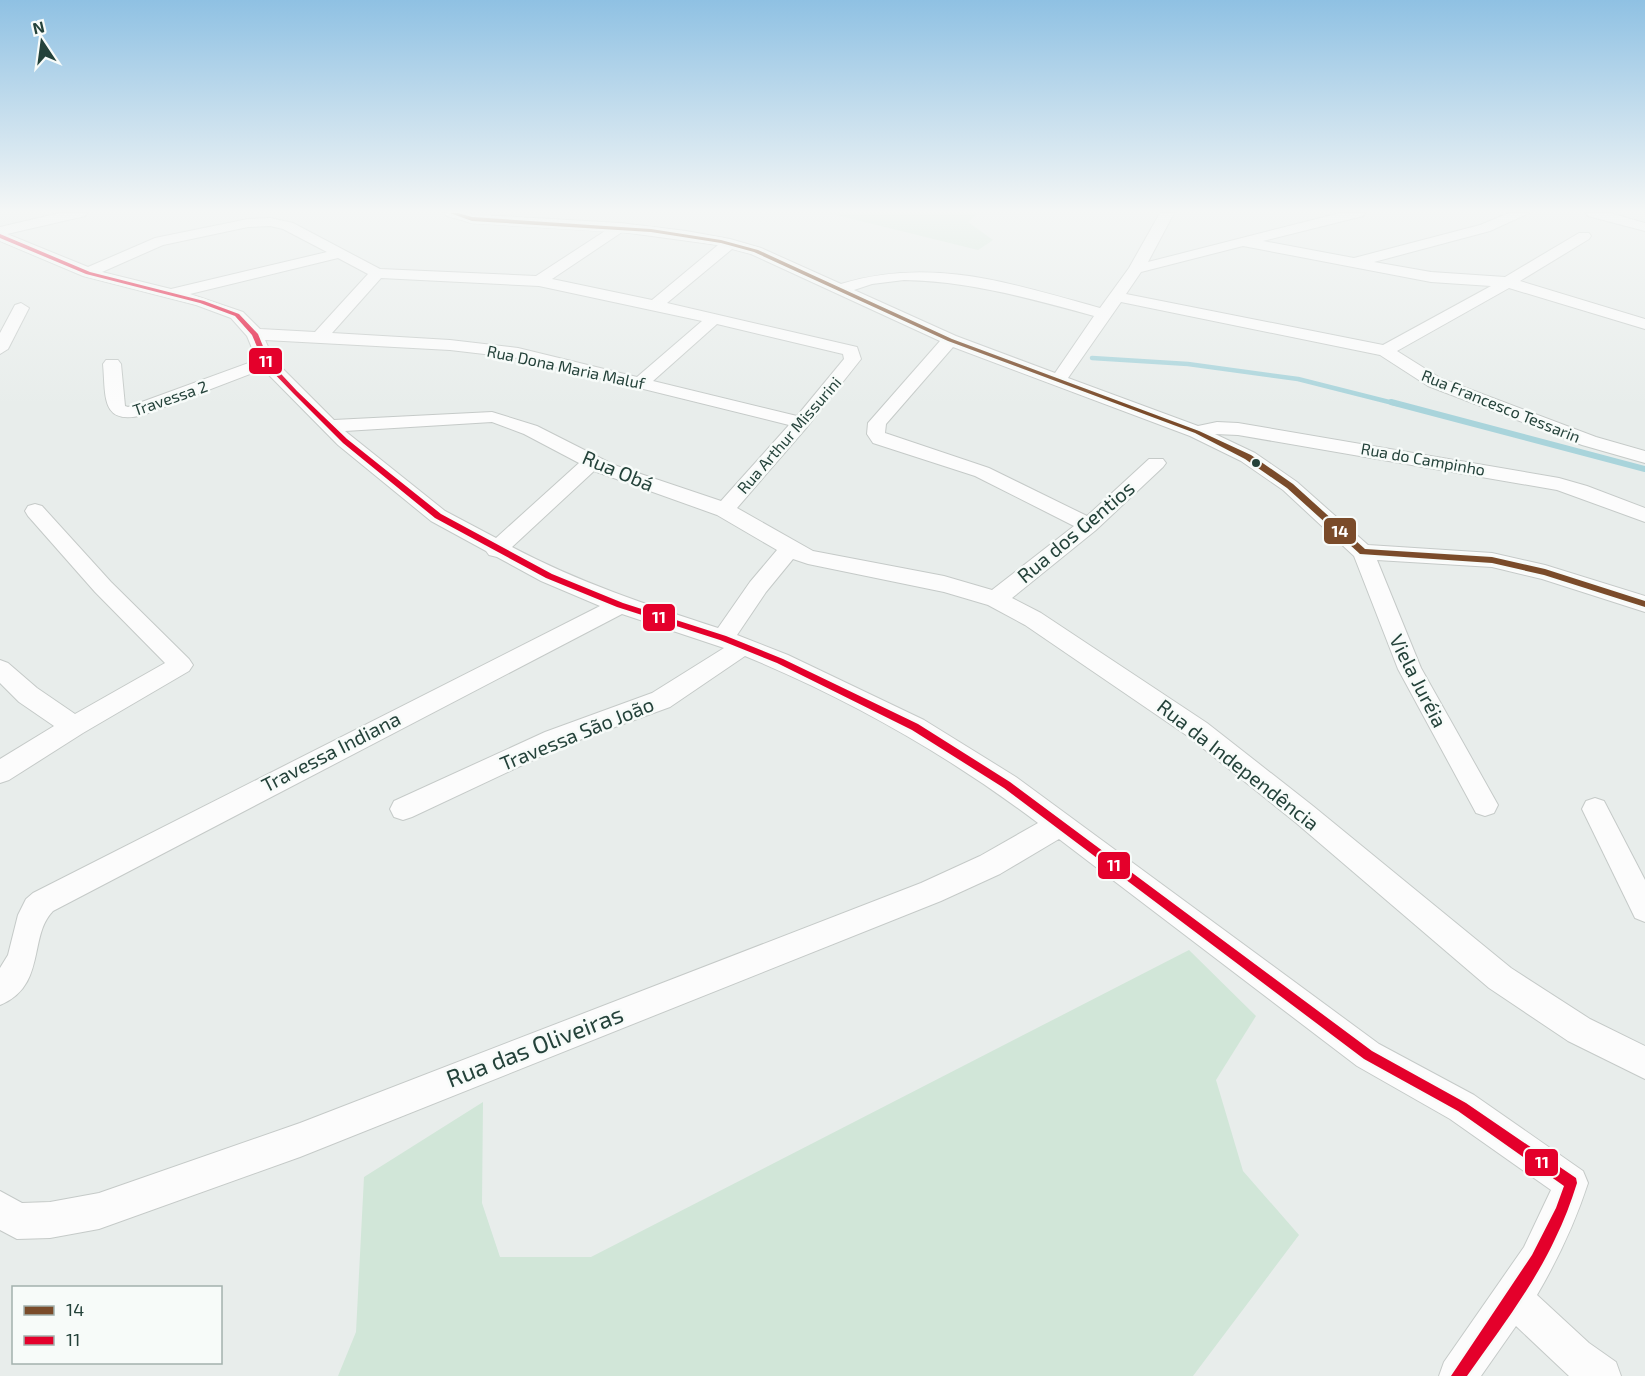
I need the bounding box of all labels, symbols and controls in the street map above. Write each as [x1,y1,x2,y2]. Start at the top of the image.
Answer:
north arrow [12,12,72,72]
text: N [31,16,46,37]
street label: Rua Dona Maria Maluf [485,340,648,393]
line badge: 11 [248,347,283,375]
text: 11 [259,351,273,370]
street label: Rua Francesco Tessarin [1419,365,1583,446]
street label: Rua Arthur Missurini [733,372,845,497]
street label: Travessa 2 [130,376,210,419]
street label: Rua do Campinho [1359,438,1487,479]
street label: Rua Obá [579,444,658,496]
unlabelled marker [1250,457,1262,469]
street label: Rua dos Gentios [1012,475,1139,587]
line badge: 14 [1323,517,1357,545]
text: 14 [1331,521,1349,540]
line badge: 11 [642,603,676,632]
text: 11 [652,607,666,626]
street label: Viela Juréia [1385,630,1453,731]
street label: Travessa São João [496,691,657,775]
street label: Rua da Independência [1153,694,1324,835]
street label: Travessa Indiana [257,706,404,796]
line badge: 11 [1097,851,1131,880]
text: 11 [1107,855,1121,874]
street label: Rua das Oliveiras [442,999,627,1093]
line badge: 11 [1524,1148,1559,1177]
text: 11 [1535,1152,1549,1171]
legend [12,1286,222,1364]
text: 14 [66,1298,84,1320]
text: 11 [66,1328,80,1350]

